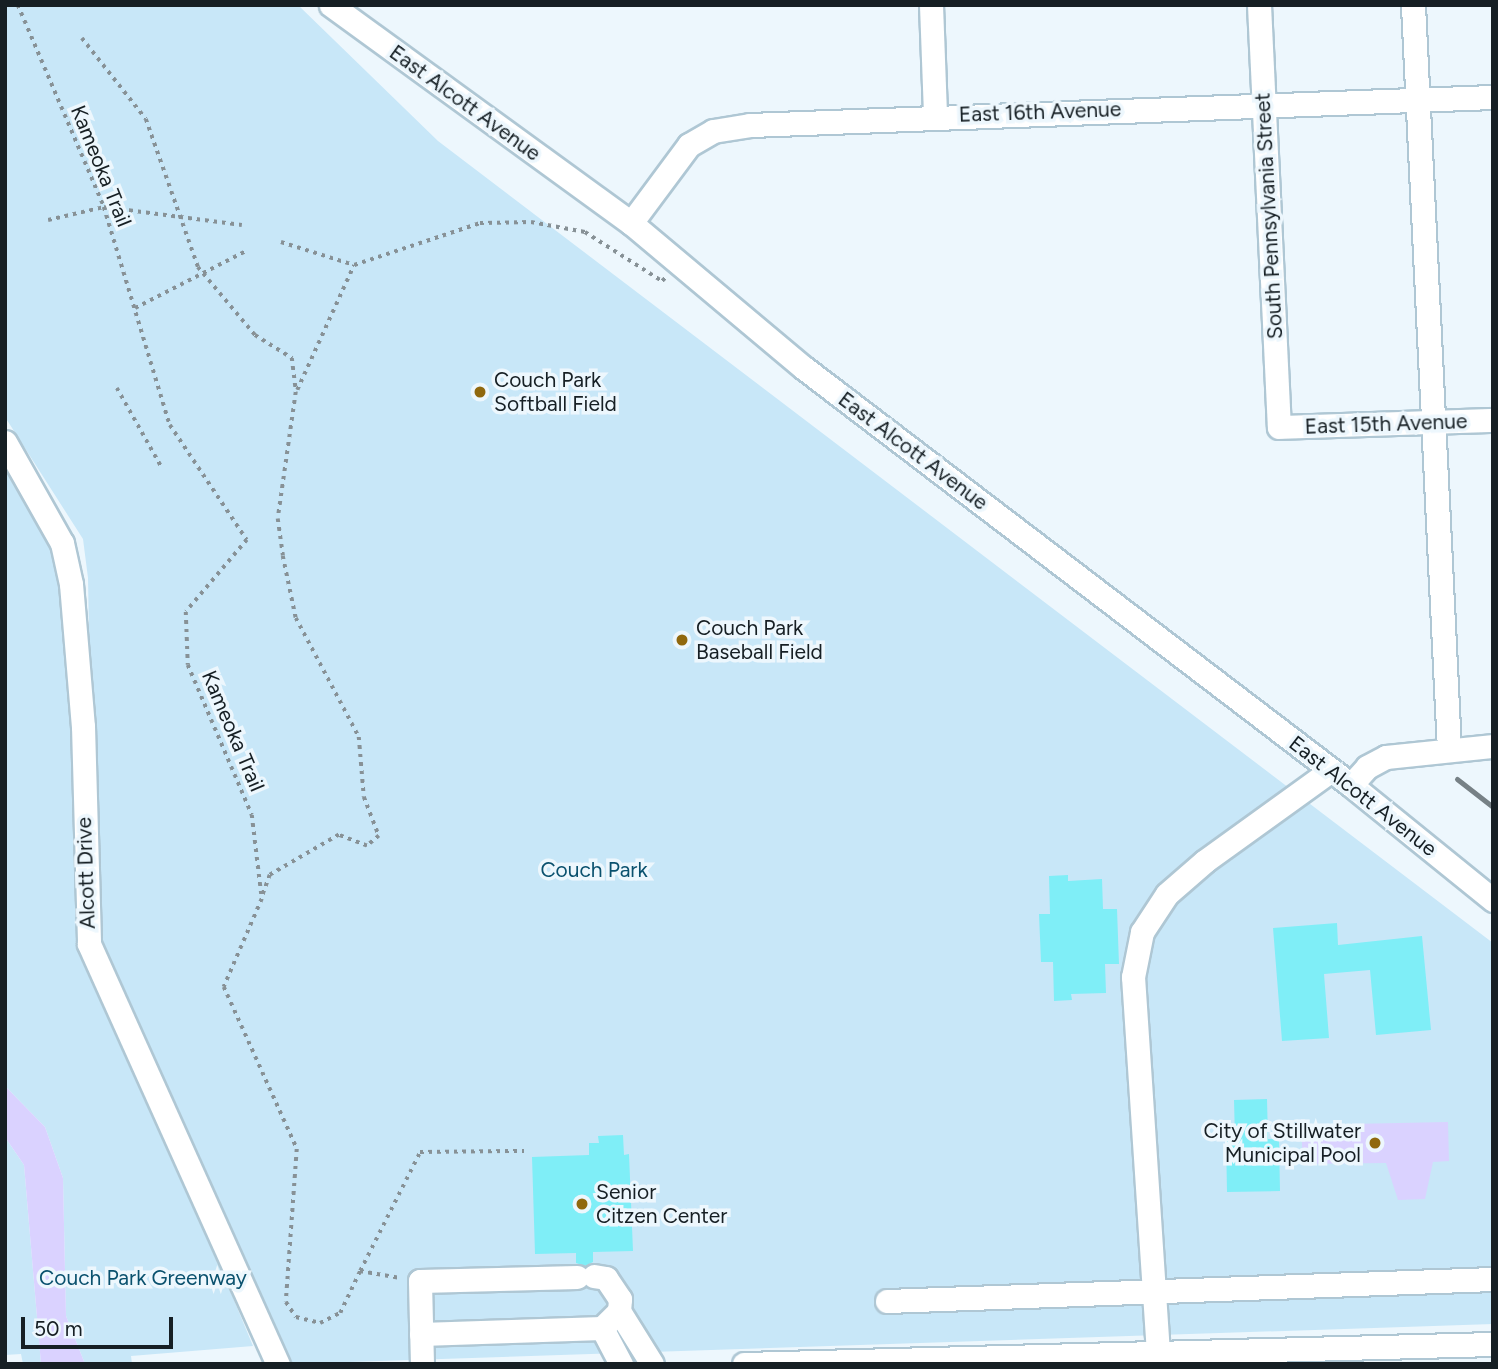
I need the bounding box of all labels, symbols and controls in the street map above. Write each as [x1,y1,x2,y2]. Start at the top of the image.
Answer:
street label: East Alcott Avenue [385,40,545,166]
street label: South Pennsylvania Street [1250,92,1288,340]
street label: East 16th Avenue [958,97,1122,127]
street label: Kameoka Trail [65,102,137,230]
place label: Couch Park Softball Field [494,367,617,417]
marker: Couch Park Softball Field [472,384,488,400]
street label: East Alcott Avenue [833,387,993,515]
street label: East 15th Avenue [1304,409,1468,439]
place label: Couch Park Baseball Field [696,615,823,665]
marker: Couch Park Baseball Field [674,632,690,648]
street label: Kameoka Trail [196,667,270,795]
street label: East Alcott Avenue [1284,731,1442,861]
street label: Alcott Drive [71,817,101,929]
park label: Couch Park [540,857,648,883]
place label: City of Stillwater Municipal Pool [1203,1118,1361,1168]
marker: City of Stillwater Municipal Pool [1367,1135,1383,1151]
place label: Senior Citzen Center [596,1179,727,1229]
marker: Senior Citzen Center [574,1196,590,1212]
park label: Couch Park Greenway [39,1265,247,1291]
scale bar [24,1302,177,1346]
text: 50 m [34,1316,83,1341]

